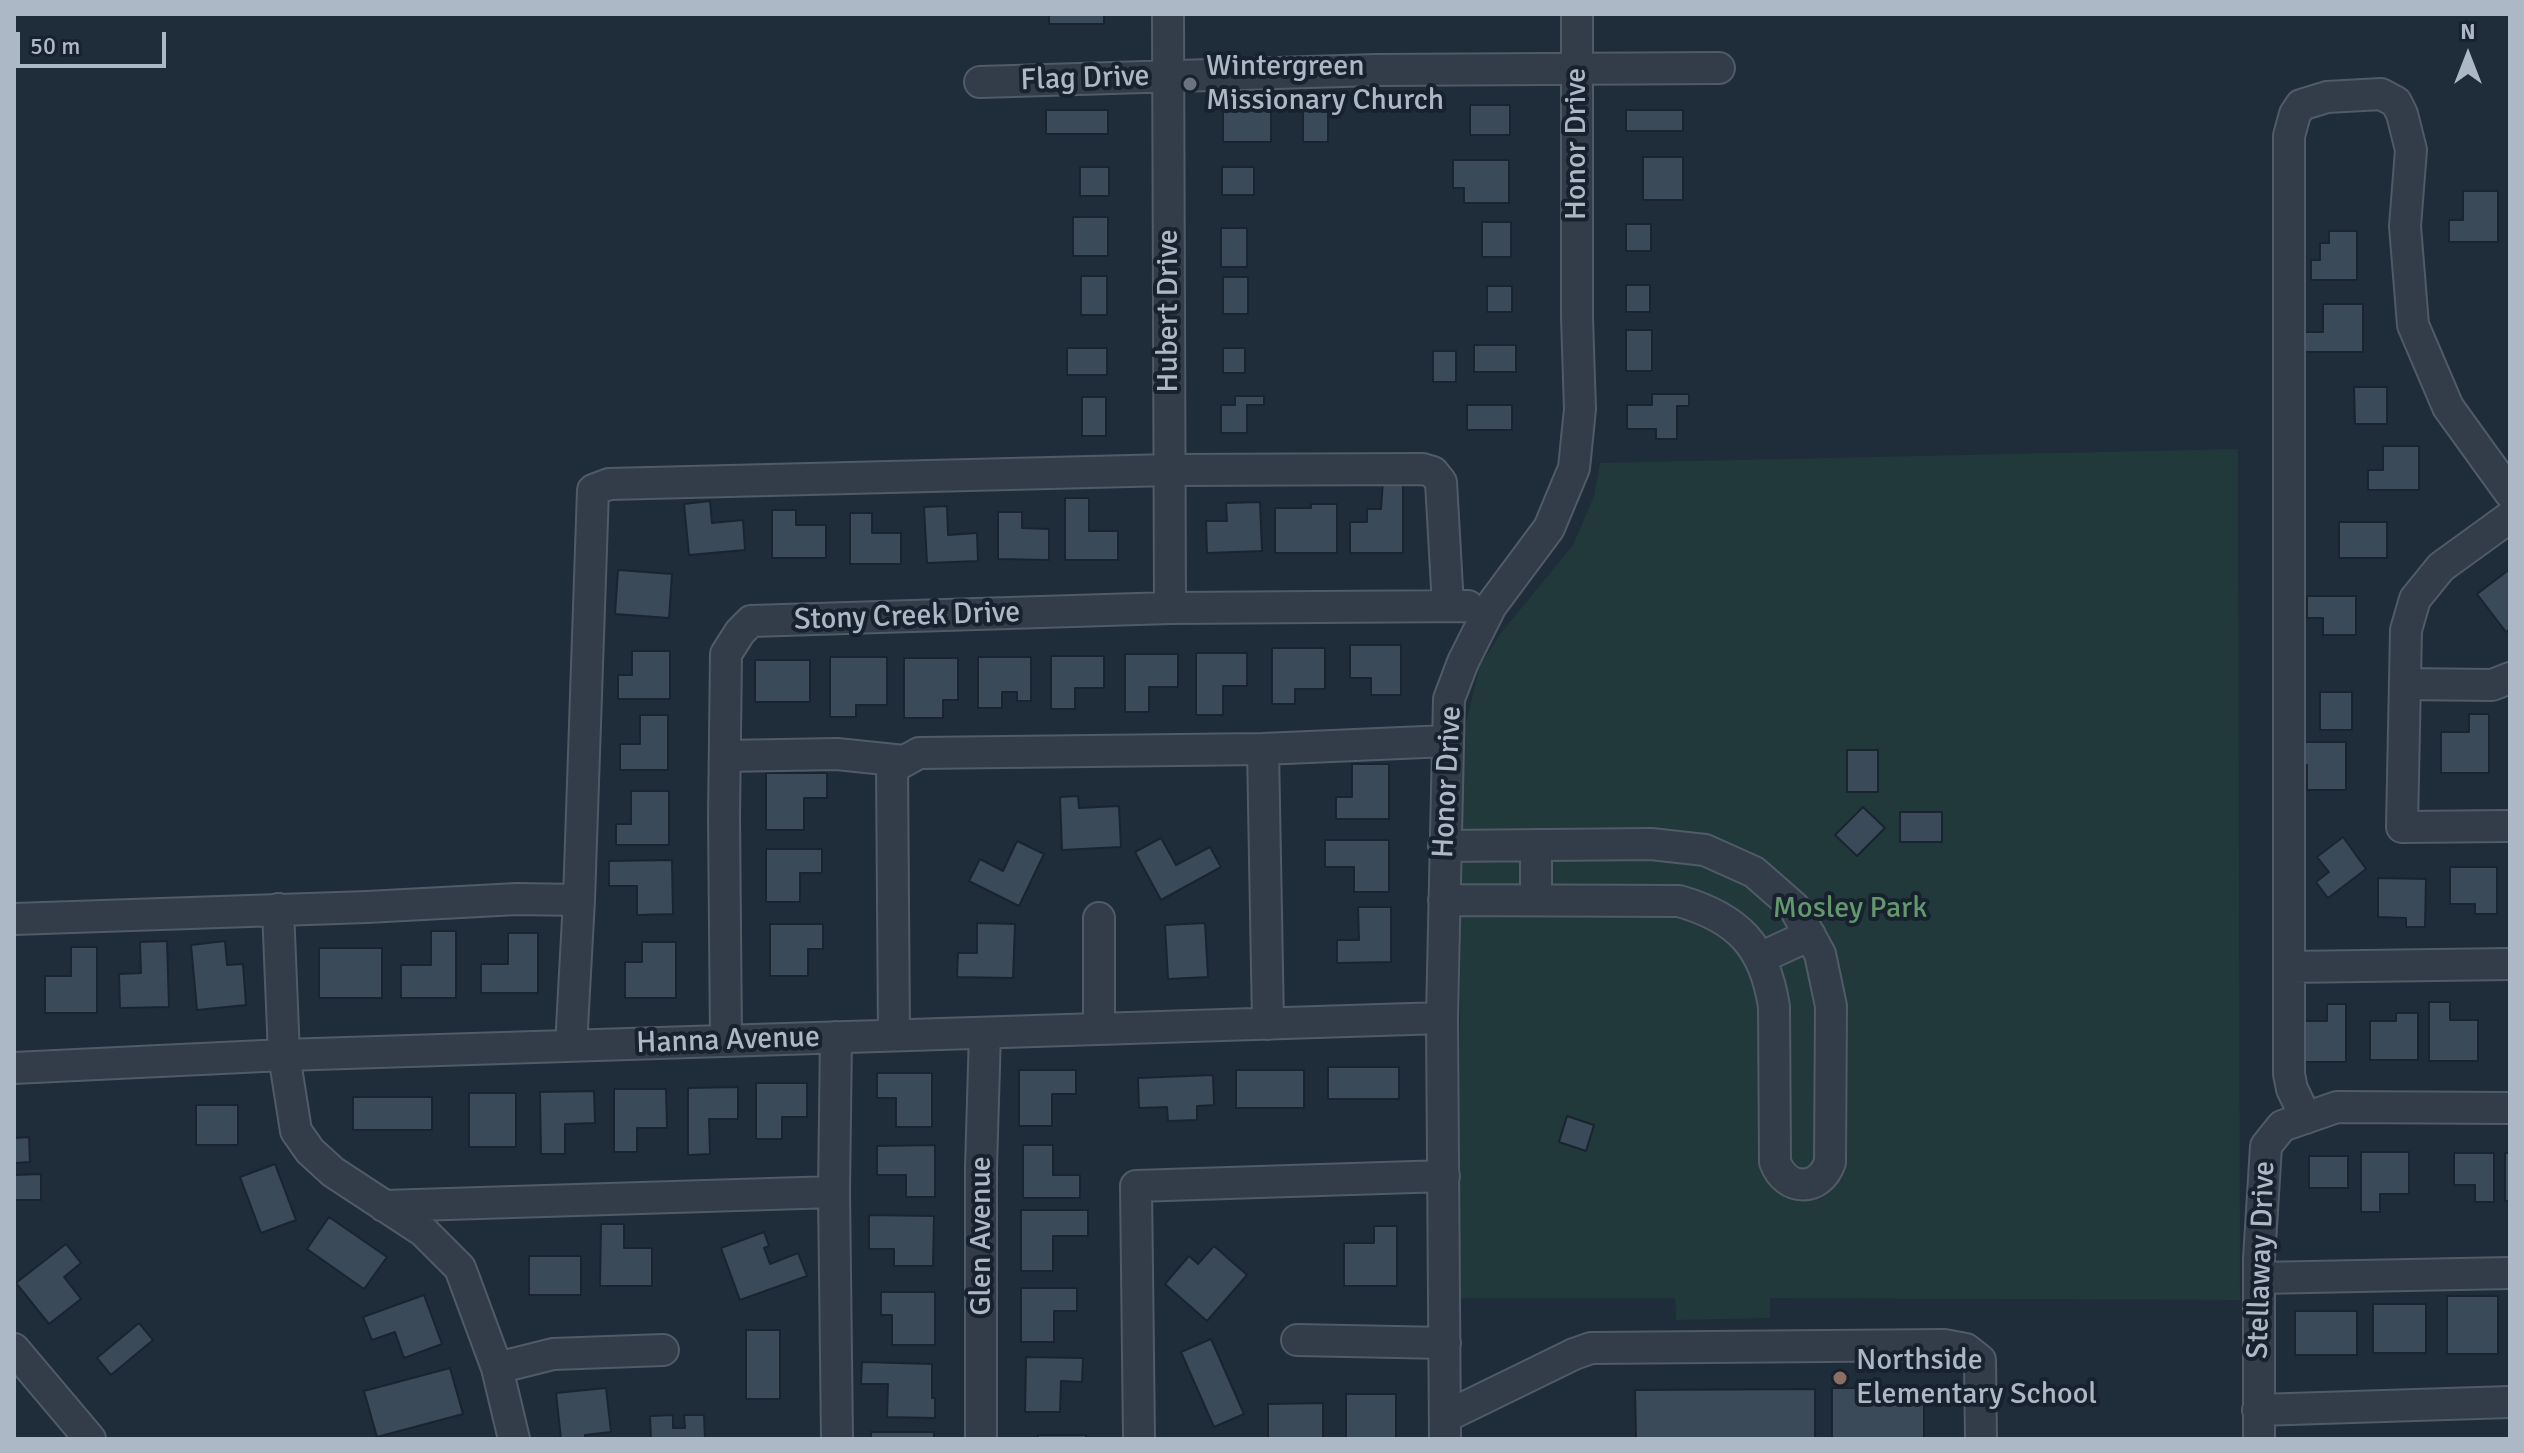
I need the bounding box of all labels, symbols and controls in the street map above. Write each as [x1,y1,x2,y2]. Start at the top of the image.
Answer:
scale bar [20,16,170,66]
north arrow [2428,16,2508,96]
text: N [2460,18,2476,45]
text: 50 m [30,31,80,61]
place label: Wintergreen Missionary Church [1206,49,1444,120]
street label: Flag Drive [1020,59,1150,99]
street label: Honor Drive [1559,68,1595,220]
marker: Wintergreen Missionary Church [1181,75,1199,93]
street label: Hubert Drive [1151,229,1187,393]
street label: Stony Creek Drive [793,595,1021,639]
street label: Honor Drive [1426,705,1470,859]
park label: Mosley Park [1773,891,1927,927]
street label: Hanna Avenue [636,1020,820,1062]
street label: Glen Avenue [964,1156,1000,1316]
street label: Stellaway Drive [2241,1160,2283,1360]
place label: Northside Elementary School [1856,1343,2097,1414]
marker: Northside Elementary School [1831,1369,1849,1387]

